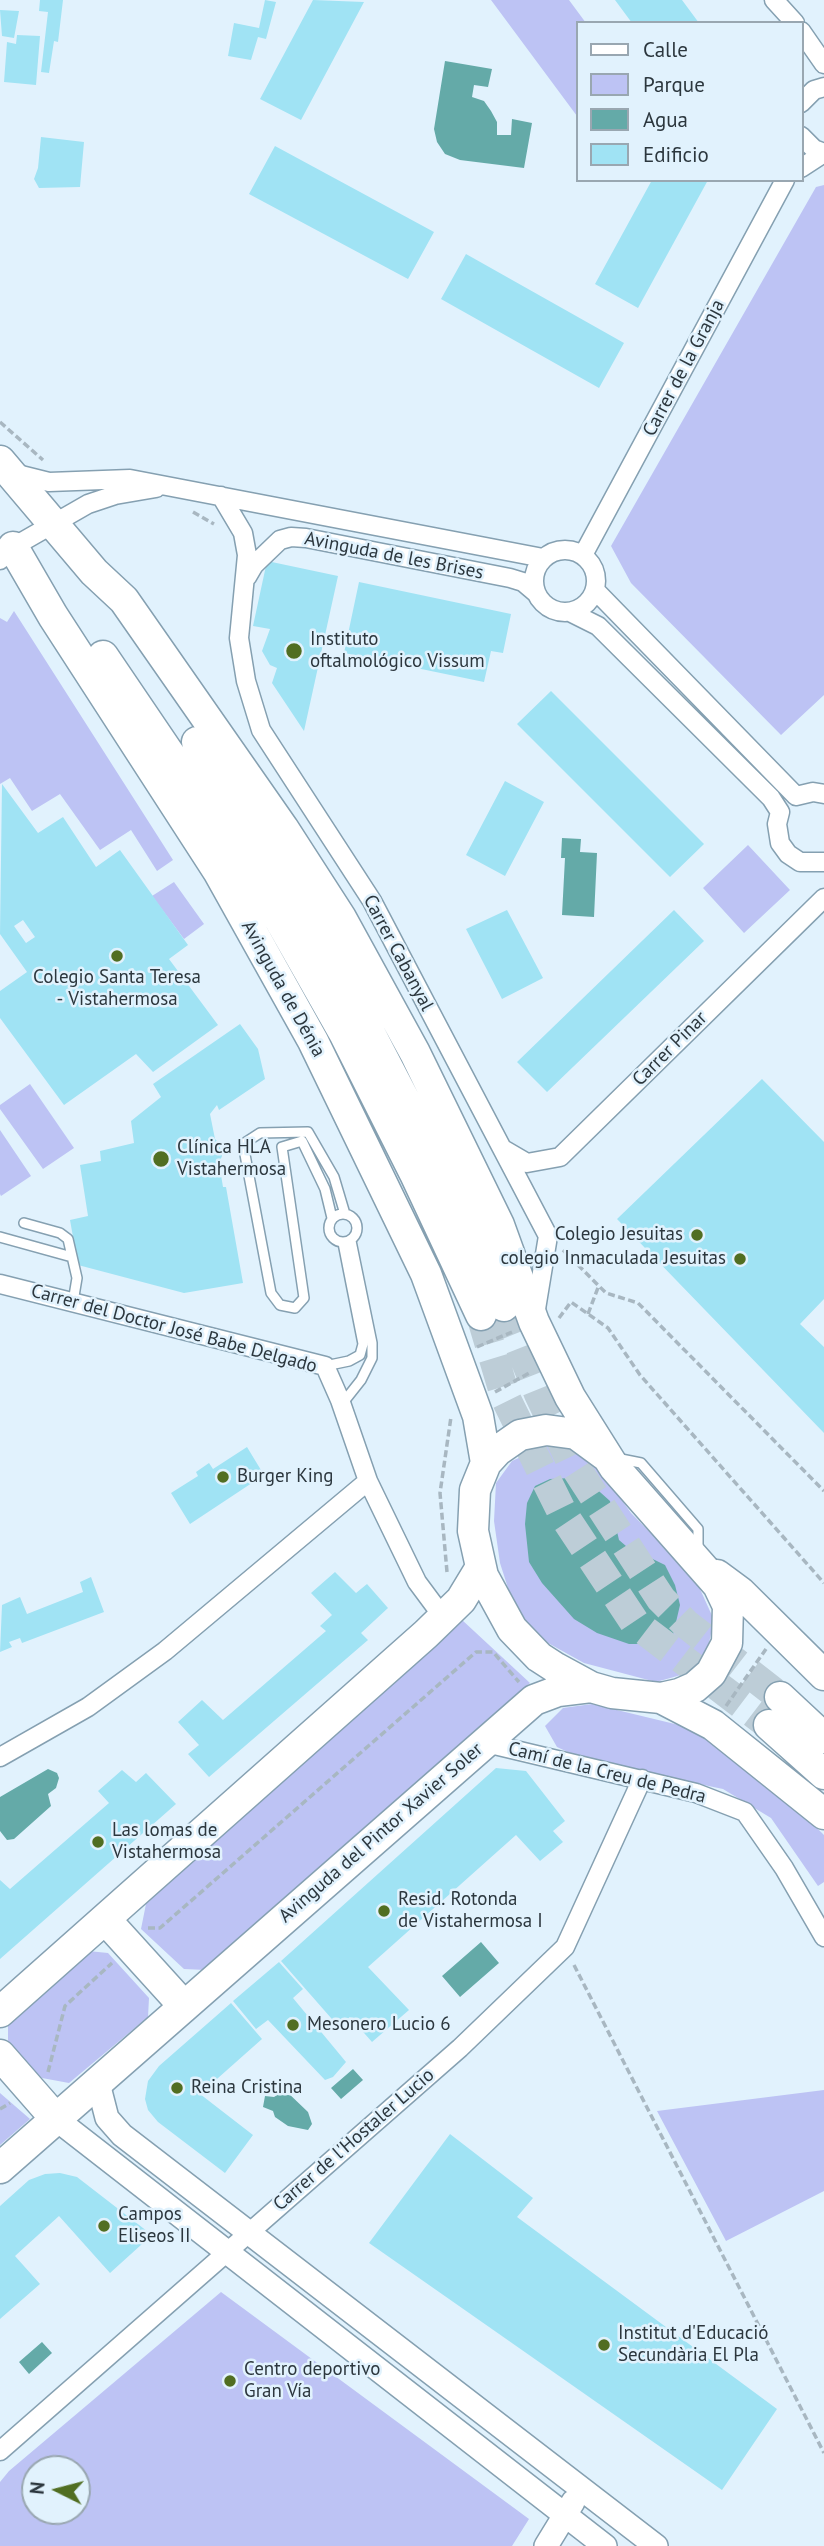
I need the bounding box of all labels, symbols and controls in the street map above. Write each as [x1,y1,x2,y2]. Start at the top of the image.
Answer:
legend [576,21,803,182]
text: Calle [643,36,688,63]
text: Parque [643,71,705,98]
text: Agua [643,106,688,133]
text: Edificio [643,141,709,168]
street label: Carrer de la Granja [638,296,730,440]
street label: Avinguda de les Brises [303,527,485,585]
place label: Instituto oftalmológico Vissum [310,629,485,673]
marker: Instituto oftalmológico Vissum [284,641,304,661]
street label: Carrer Cabanyal [358,891,438,1015]
street label: Avinguda de Dénia [236,917,330,1061]
marker: Colegio Santa Teresa - Vistahermosa [109,948,125,964]
place label: Colegio Santa Teresa - Vistahermosa [33,967,201,1011]
street label: Carrer Pinar [628,1007,712,1091]
place label: Clínica HLA Vistahermosa [177,1137,286,1181]
marker: Clínica HLA Vistahermosa [151,1149,171,1169]
place label: Colegio Jesuitas [555,1224,683,1246]
marker: Colegio Jesuitas [689,1227,705,1243]
place label: colegio Inmaculada Jesuitas [500,1248,726,1270]
marker: colegio Inmaculada Jesuitas [732,1251,748,1267]
street label: Carrer del Doctor José Babe Delgado [28,1280,320,1378]
place label: Burger King [237,1466,333,1488]
marker: Burger King [215,1469,231,1485]
street label: Camí de la Creu de Pedra [506,1737,708,1809]
street label: Avinguda del Pintor Xavier Soler [274,1738,488,1928]
place label: Las lomas de Vistahermosa [112,1820,221,1864]
marker: Las lomas de Vistahermosa [90,1834,106,1850]
place label: Resid. Rotonda de Vistahermosa I [398,1889,543,1933]
marker: Resid. Rotonda de Vistahermosa I [376,1903,392,1919]
place label: Mesonero Lucio 6 [307,2014,451,2036]
marker: Mesonero Lucio 6 [285,2017,301,2033]
street label: Carrer de l'Hostaler Lucio [269,2064,439,2216]
place label: Reina Cristina [191,2077,302,2099]
marker: Reina Cristina [169,2080,185,2096]
place label: Campos Eliseos II [118,2204,191,2248]
marker: Campos Eliseos II [96,2218,112,2234]
place label: Institut d'Educació Secundària El Pla [618,2323,768,2367]
marker: Institut d'Educació Secundària El Pla [596,2337,612,2353]
place label: Centro deportivo Gran Vía [244,2359,380,2403]
marker: Centro deportivo Gran Vía [222,2373,238,2389]
north arrow [21,2455,91,2525]
text: N [25,2481,50,2495]

